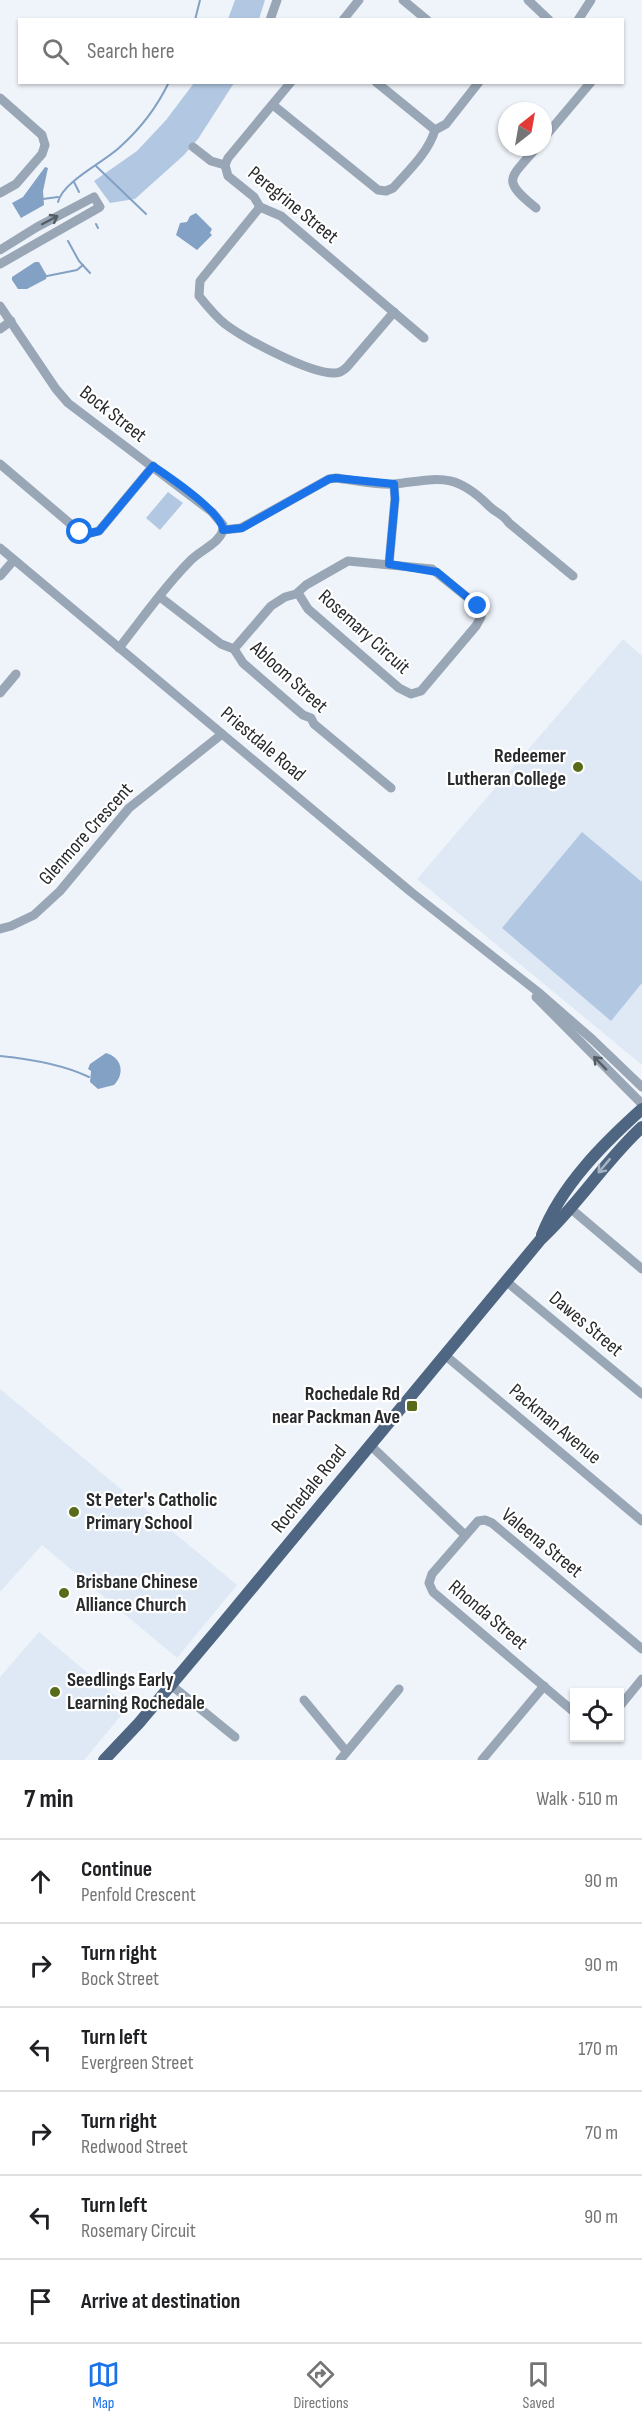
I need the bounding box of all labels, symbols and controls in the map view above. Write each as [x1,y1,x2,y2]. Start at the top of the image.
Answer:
search box [18,18,624,84]
icon: search [39,35,72,68]
text: Search here [87,38,174,65]
north arrow [498,102,552,156]
street label: Peregrine Street [243,161,343,249]
one-way arrow [41,214,58,226]
street label: Bock Street [75,380,151,448]
route start [66,518,92,544]
street label: Rosemary Circuit [313,585,415,679]
route end [464,592,490,618]
street label: Abloom Street [245,635,333,718]
street label: Priestdale Road [216,702,310,786]
place label: Redeemer Lutheran College [447,744,566,791]
marker: Redeemer Lutheran College [571,760,585,774]
street label: Glenmore Crescent [34,778,138,890]
one-way arrow [593,1055,608,1070]
one-way arrow [597,1158,611,1173]
street label: Dawes Street [544,1286,628,1362]
street label: Packman Avenue [504,1379,606,1469]
place label: Rochedale Rd near Packman Ave [272,1382,400,1429]
marker: Rochedale Rd near Packman Ave [405,1399,419,1413]
street label: Rochedale Road [266,1440,352,1538]
place label: St Peter's Catholic Primary School [86,1488,217,1535]
street label: Valeena Street [497,1503,587,1583]
marker: St Peter's Catholic Primary School [67,1505,81,1519]
place label: Brisbane Chinese Alliance Church [75,1570,198,1617]
street label: Rhonda Street [443,1575,533,1655]
marker: Brisbane Chinese Alliance Church [57,1586,71,1600]
place label: Seedlings Early Learning Rochedale [67,1668,205,1715]
marker: Seedlings Early Learning Rochedale [48,1685,62,1699]
map controls [570,1688,624,1742]
button: locate [570,1688,624,1742]
text: 7 min [24,1784,73,1815]
text: Walk · 510 m [536,1787,618,1811]
text: Continue [81,1856,152,1883]
icon: ahead [24,1865,57,1898]
text: 90 m [584,1869,618,1893]
text: Penfold Crescent [81,1883,196,1907]
text: Turn right [81,1940,157,1967]
icon: right [24,1949,57,1982]
text: 90 m [584,1953,618,1977]
text: Bock Street [81,1967,159,1991]
text: Turn left [81,2024,147,2051]
icon: left [24,2033,57,2066]
text: 170 m [578,2037,618,2061]
text: Evergreen Street [81,2051,193,2075]
text: Turn right [81,2108,157,2135]
icon: right [24,2117,57,2150]
text: 70 m [585,2121,618,2145]
text: Redwood Street [81,2135,188,2159]
text: Turn left [81,2192,147,2219]
icon: left [24,2201,57,2234]
text: 90 m [584,2205,618,2229]
text: Rosemary Circuit [81,2219,196,2243]
icon: arrive [24,2285,57,2318]
text: Arrive at destination [81,2288,240,2315]
tab: Map [87,2358,120,2413]
tab: Directions [293,2358,349,2413]
tab: Saved [522,2358,555,2413]

